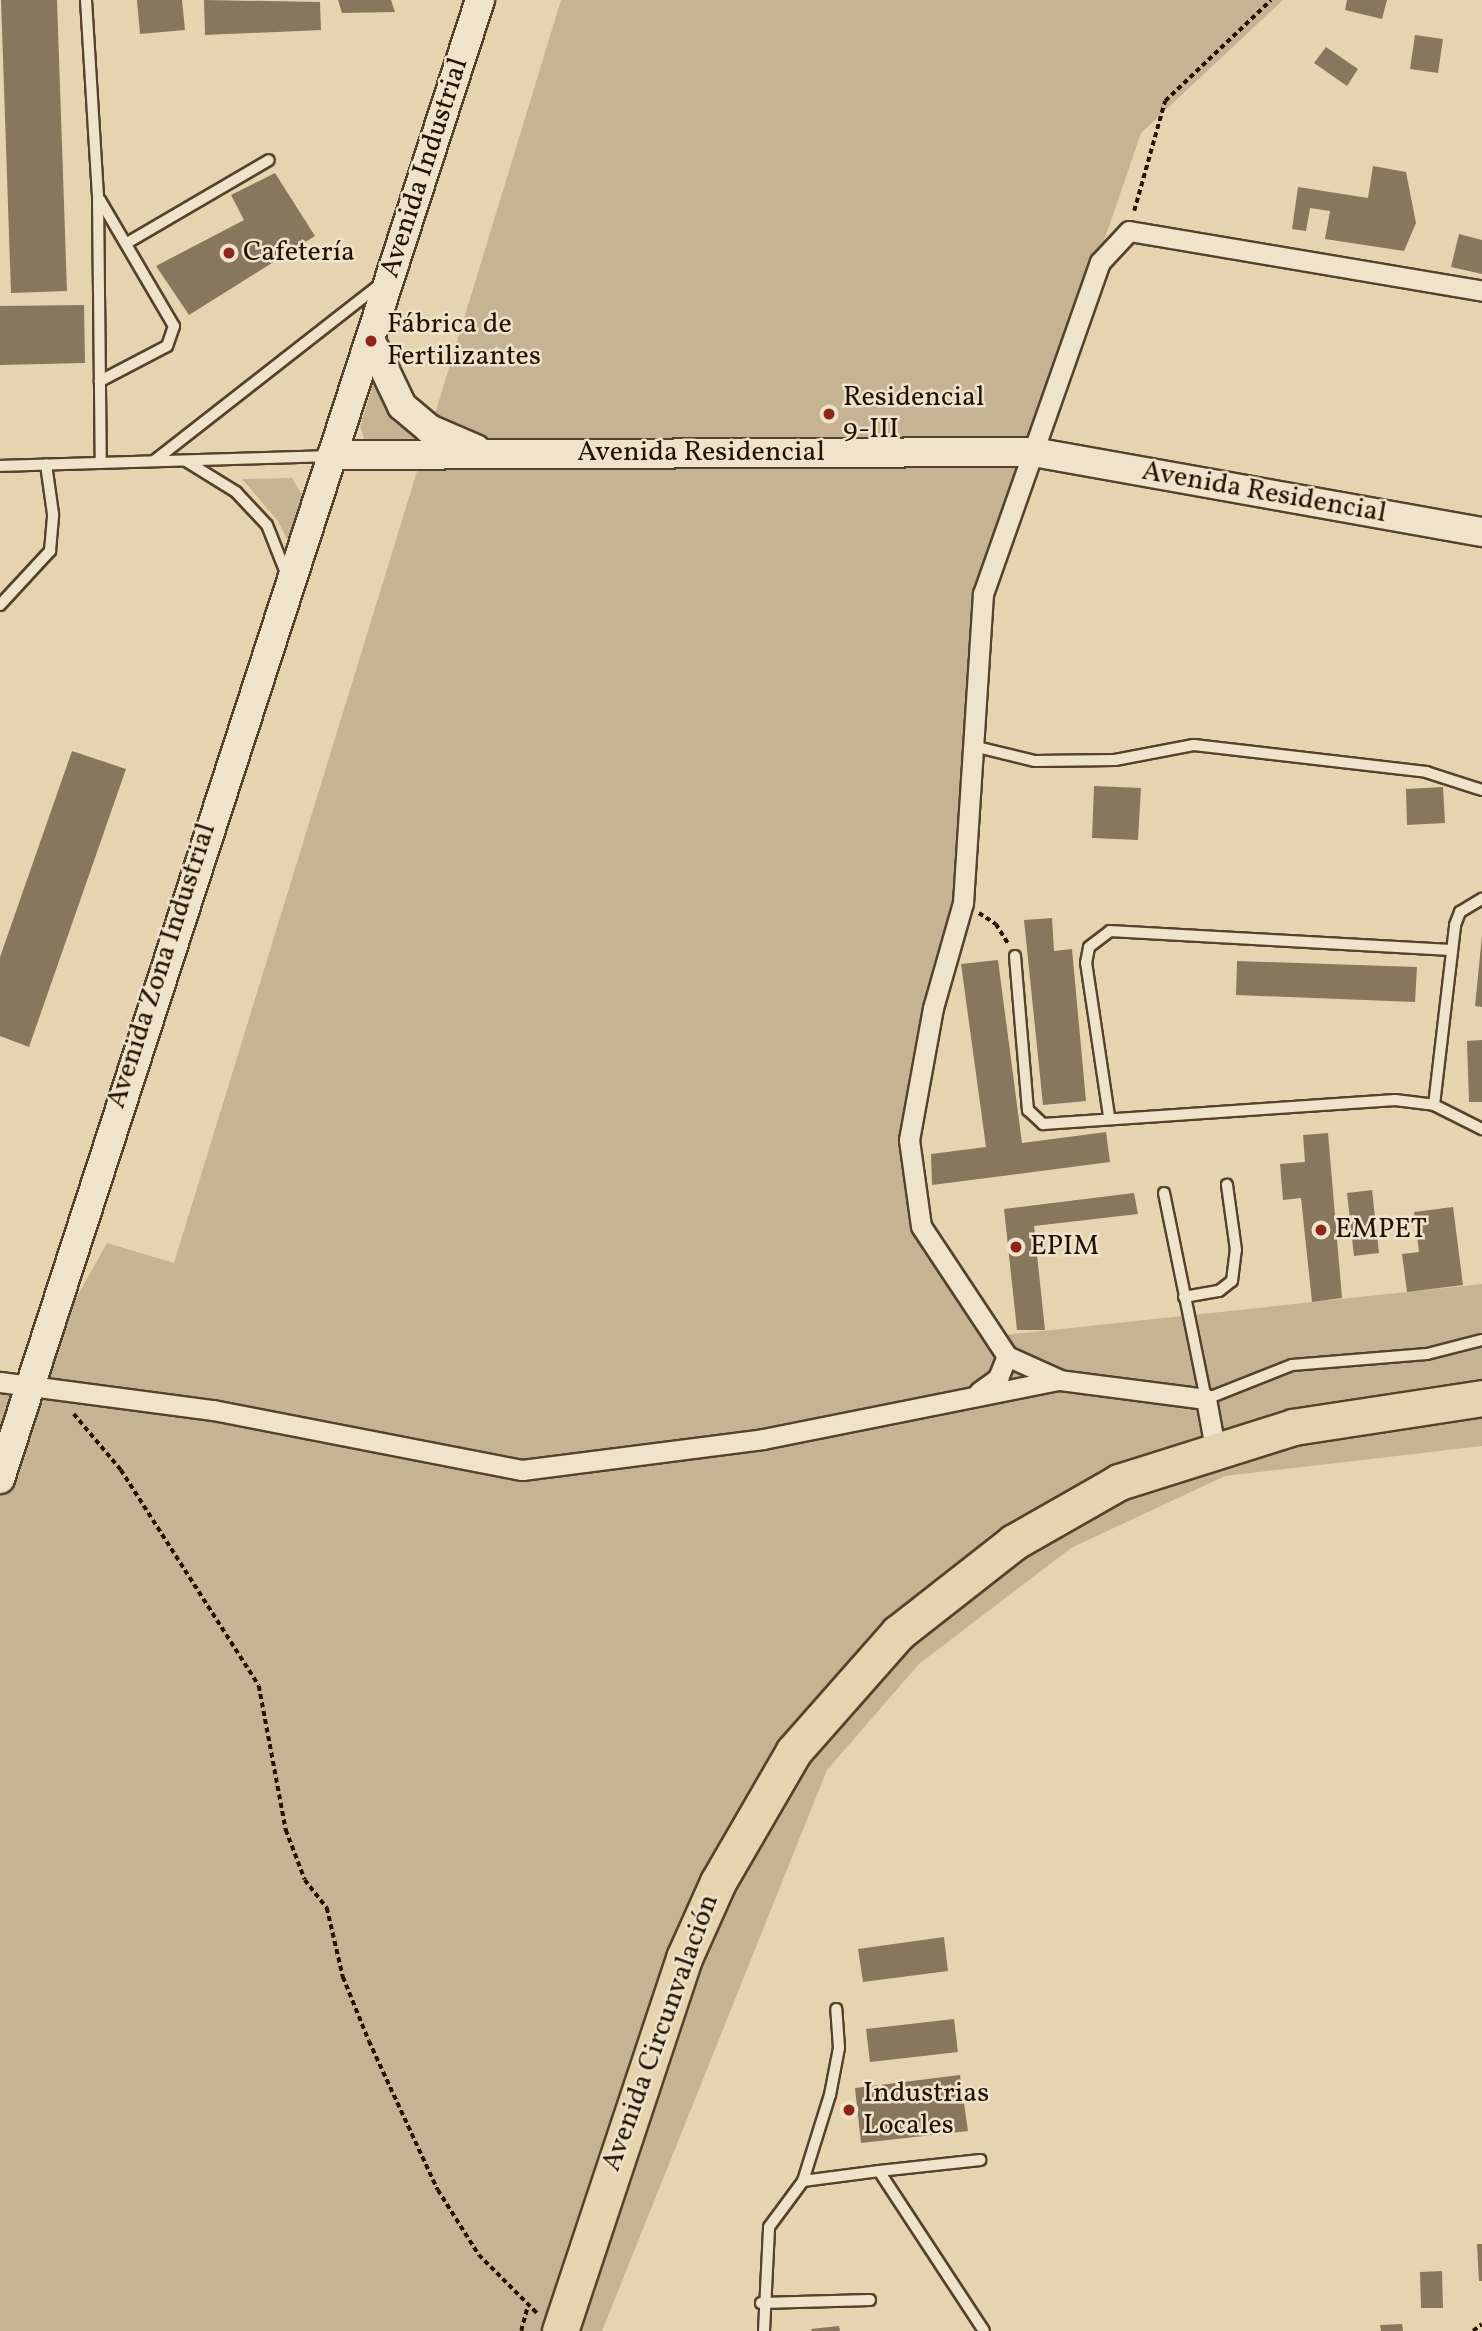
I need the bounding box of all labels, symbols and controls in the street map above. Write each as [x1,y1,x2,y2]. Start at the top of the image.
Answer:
street label: Avenida Industrial [374,54,476,282]
place label: Cafetería [243,236,355,270]
marker: Cafetería [221,245,237,261]
place label: Fábrica de Fertilizantes [387,308,541,374]
marker: Fábrica de Fertilizantes [361,331,381,351]
place label: Residencial 9-III [843,381,984,447]
marker: Residencial 9-III [821,406,837,422]
street label: Avenida Residencial [577,436,825,470]
street label: Avenida Residencial [1139,455,1389,531]
street label: Avenida Zona Industrial [100,819,224,1113]
place label: EMPET [1335,1213,1427,1247]
marker: EMPET [1313,1222,1329,1238]
place label: EPIM [1030,1230,1099,1264]
marker: EPIM [1008,1239,1024,1255]
street label: Avenida Circunvalación [595,1890,727,2176]
place label: Industrias Locales [863,2077,989,2143]
marker: Industrias Locales [841,2102,857,2118]

